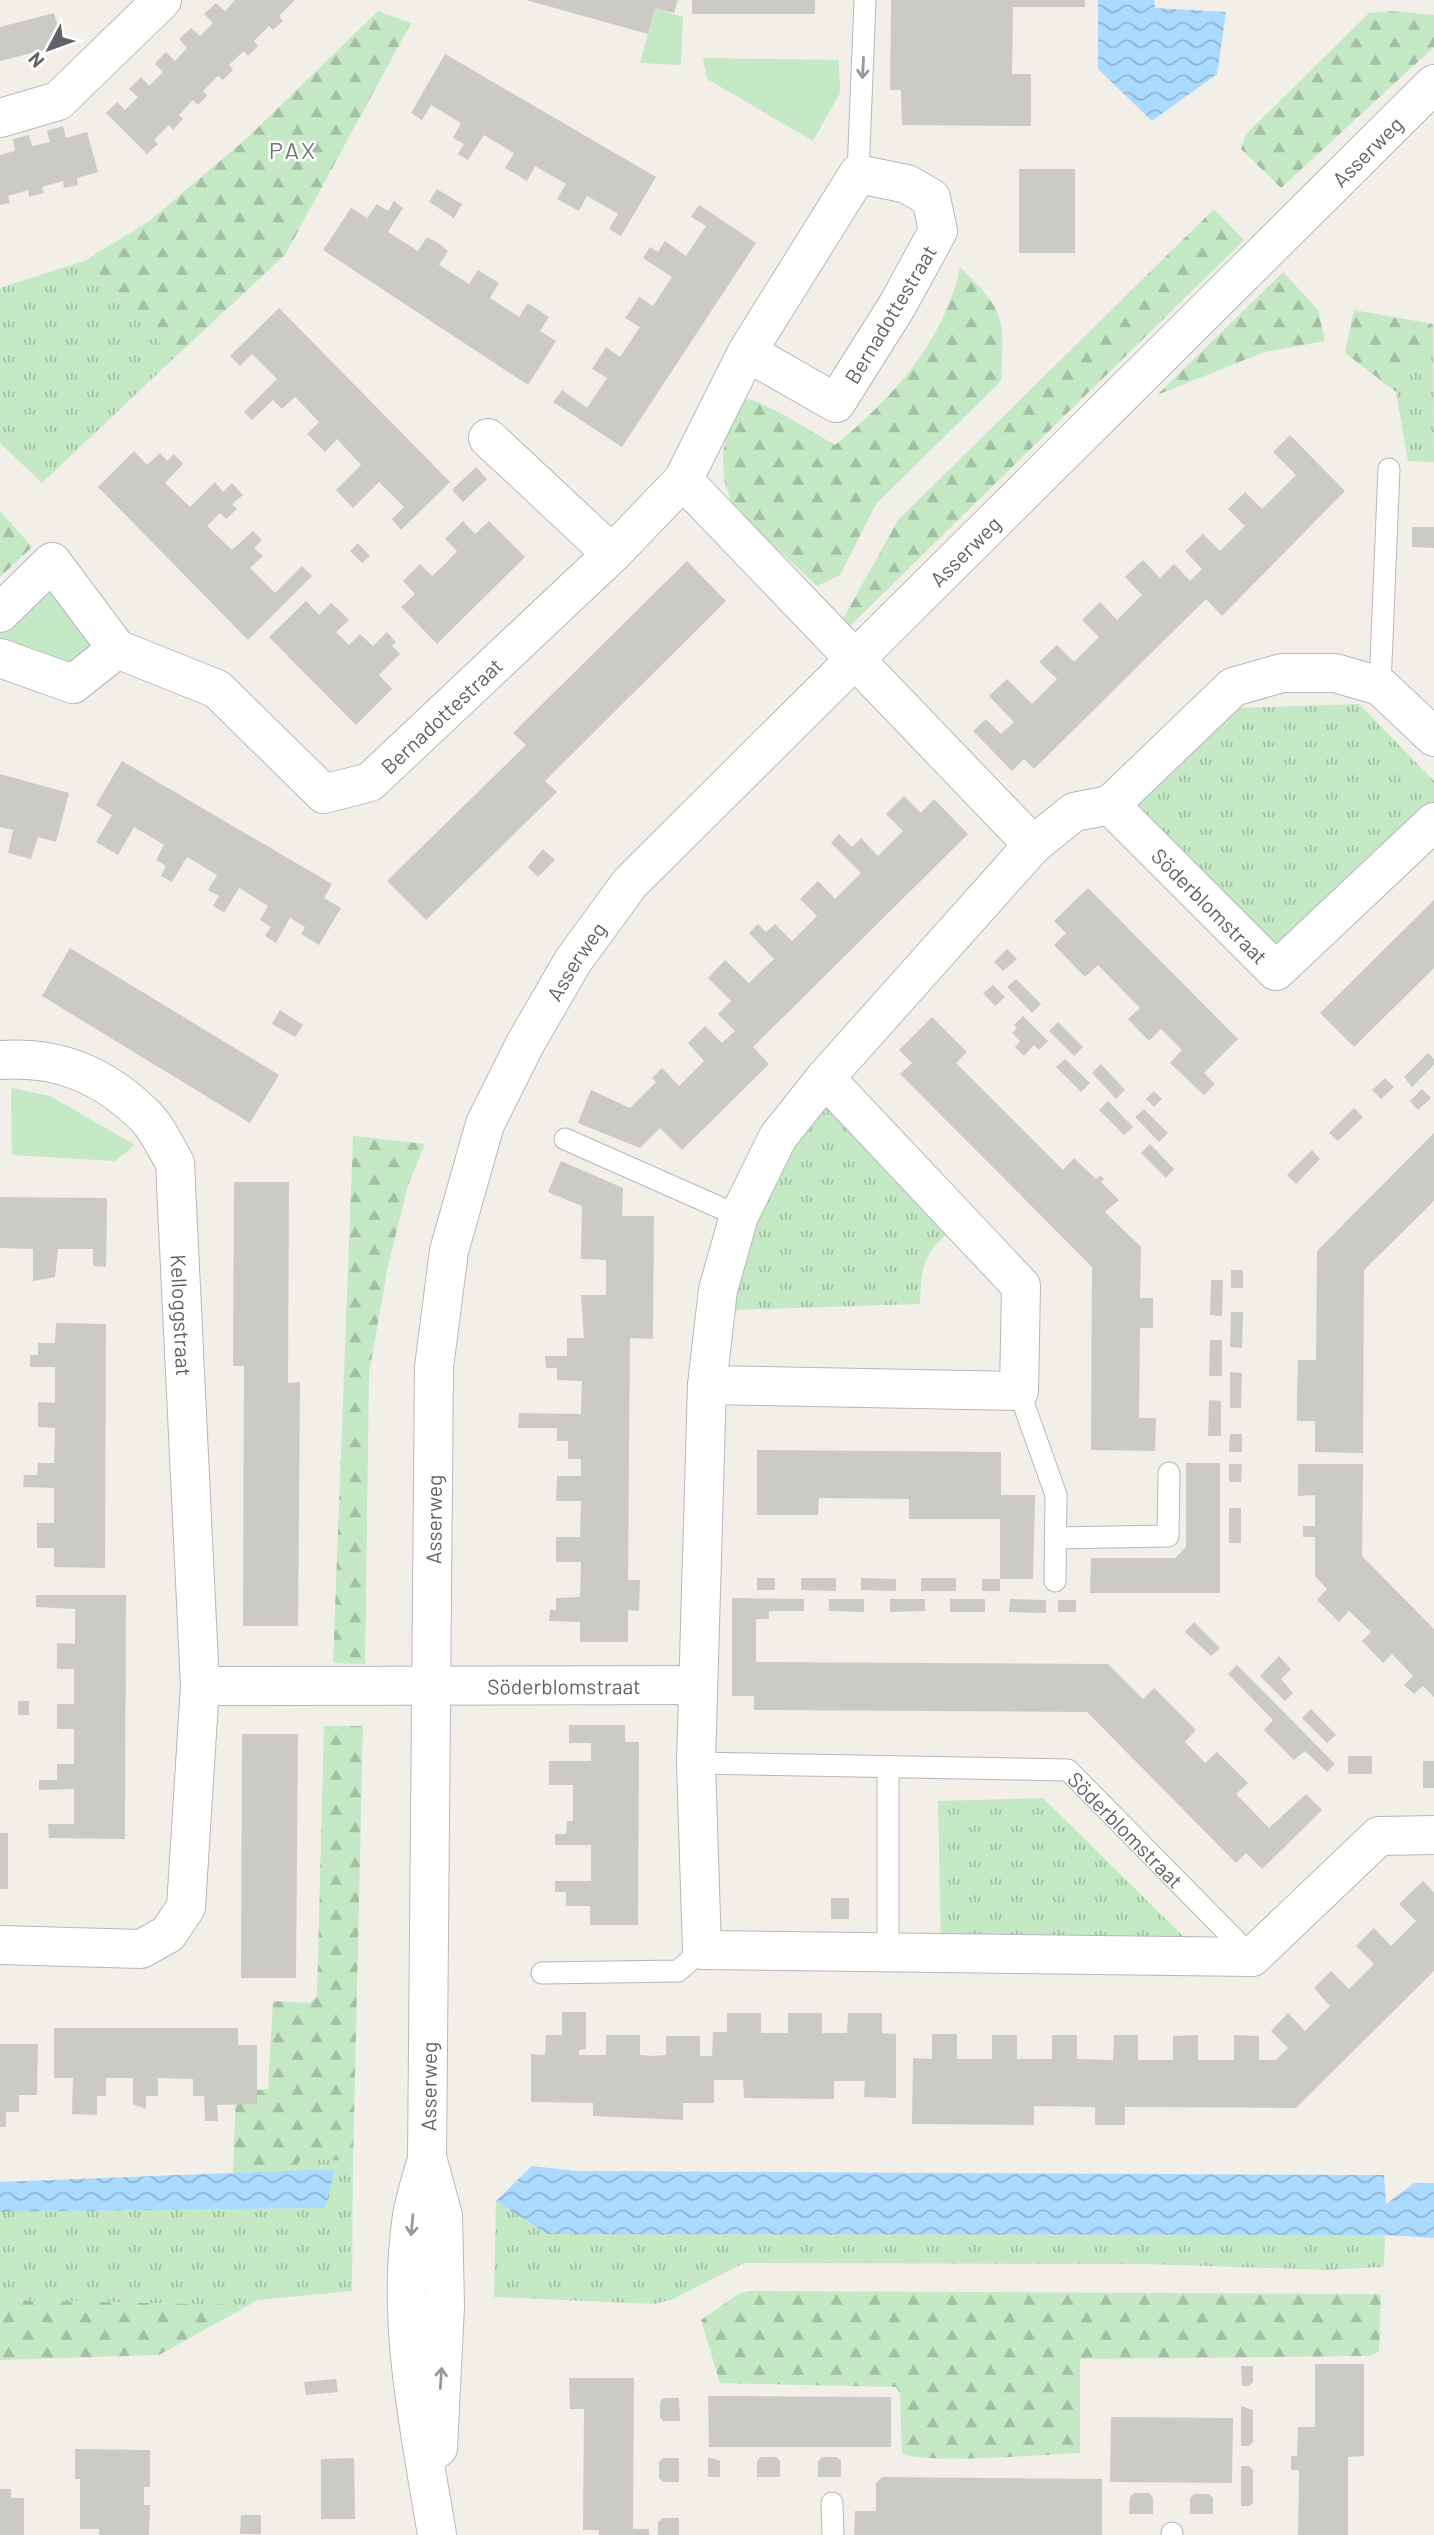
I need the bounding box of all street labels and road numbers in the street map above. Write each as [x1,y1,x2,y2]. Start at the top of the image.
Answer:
street label: Asserweg [1326,110,1407,191]
street label: Bernadottestraat [839,240,941,388]
street label: Asserweg [924,510,1005,591]
street label: Bernadottestraat [375,652,507,778]
street label: Söderblomstraat [1147,842,1273,968]
street label: Asserweg [540,917,610,1005]
street label: Kelloggstraat [167,1254,198,1376]
street label: Asserweg [420,1475,446,1564]
street label: Söderblomstraat [487,1673,641,1698]
street label: Söderblomstraat [1063,1766,1189,1893]
street label: Asserweg [415,2042,441,2131]

